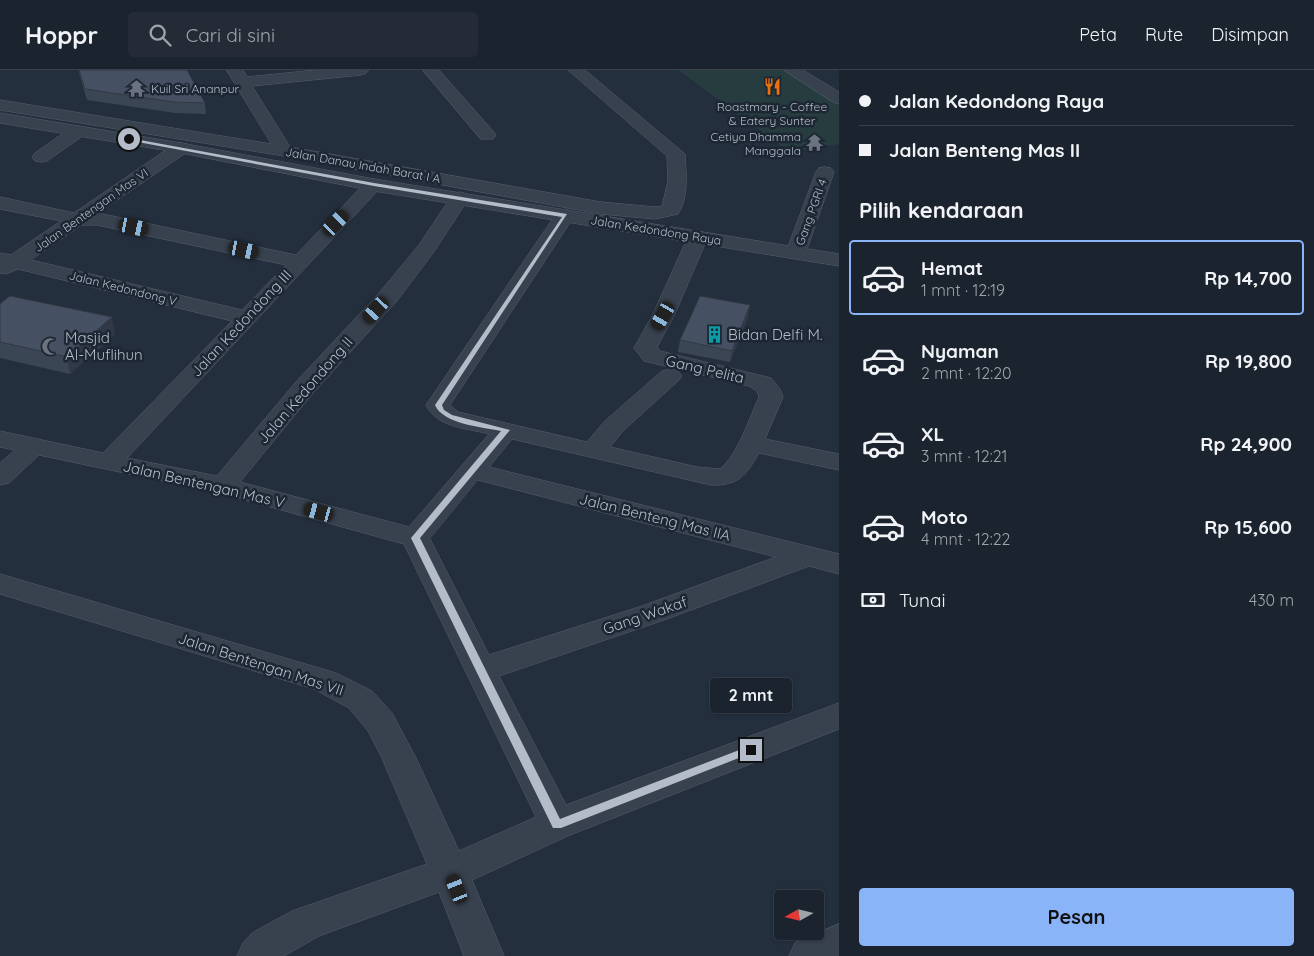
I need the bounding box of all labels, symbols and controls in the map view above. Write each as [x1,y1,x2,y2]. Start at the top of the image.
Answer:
search box [128,12,478,57]
text: Hoppr [25,20,98,50]
icon: search [146,21,174,49]
text: Cari di sini [186,23,275,47]
text: Peta [1079,23,1117,46]
text: Rute [1145,23,1183,46]
text: Disimpan [1211,23,1289,46]
restaurant icon: Roastmary - Coffee & Eatery Sunter [762,77,782,97]
temple icon: Kuil Sri Ananpur [127,78,147,98]
place label: Kuil Sri Ananpur [151,81,240,96]
text: Jalan Kedondong Raya [889,89,1104,113]
place label: Roastmary - Coffee & Eatery Sunter [717,99,827,128]
route start [118,128,140,150]
place label: Cetiya Dhamma Manggala [711,129,801,158]
temple icon: Cetiya Dhamma Manggala [805,133,825,153]
text: Jalan Benteng Mas II [889,138,1080,162]
street label: Jalan Danau Indah Barat I A [284,144,442,186]
street label: Jalan Bentengan Mas VI [31,165,151,255]
street label: Gang PGRI 4 [792,177,830,247]
text: Pilih kendaraan [859,196,1024,224]
car [320,207,351,239]
street label: Jalan Kedondong Raya [590,212,722,248]
car [117,217,150,237]
car [227,240,260,260]
icon: car [861,255,906,300]
text: Hemat [921,256,983,280]
street label: Jalan Kedondong III [186,265,296,381]
text: Rp 14,700 [1204,266,1292,290]
street label: Jalan Kedondong V [67,267,179,309]
text: 1 mnt · 12:19 [921,280,1005,300]
car [360,294,391,326]
car [649,299,676,333]
building icon: Bidan Delfi M. [704,324,724,344]
place label: Bidan Delfi M. [728,325,823,344]
place label: Masjid Al-Muflihun [65,328,143,364]
street label: Jalan Kedondong II [253,333,357,447]
mosque icon: Masjid Al-Muflihun [41,336,61,356]
icon: car [861,338,906,383]
text: Nyaman [921,339,999,363]
text: Rp 19,800 [1205,349,1292,373]
street label: Gang Pelita [664,351,746,387]
text: 2 mnt · 12:20 [921,363,1012,383]
icon: car [861,421,906,466]
text: XL [921,422,944,446]
text: Rp 24,900 [1200,432,1292,456]
text: 3 mnt · 12:21 [921,446,1007,466]
street label: Jalan Bentengan Mas V [121,456,287,512]
street label: Jalan Benteng Mas IIA [577,489,733,545]
car [302,501,335,523]
icon: car [861,504,906,549]
text: Moto [921,505,968,529]
text: Rp 15,600 [1204,515,1292,539]
text: 4 mnt · 12:22 [921,529,1010,549]
icon: cash [859,586,887,614]
text: Tunai [899,588,946,612]
text: 430 m [1249,590,1294,610]
street label: Gang Wakaf [600,592,690,638]
street label: Jalan Bentengan Mas VII [176,628,346,700]
callout: 2 mnt [710,678,792,712]
text: 2 mnt [729,685,773,705]
route end [740,739,762,761]
car [444,872,469,906]
button: Pesan [859,888,1294,946]
north arrow [774,890,824,940]
map controls [774,890,824,940]

